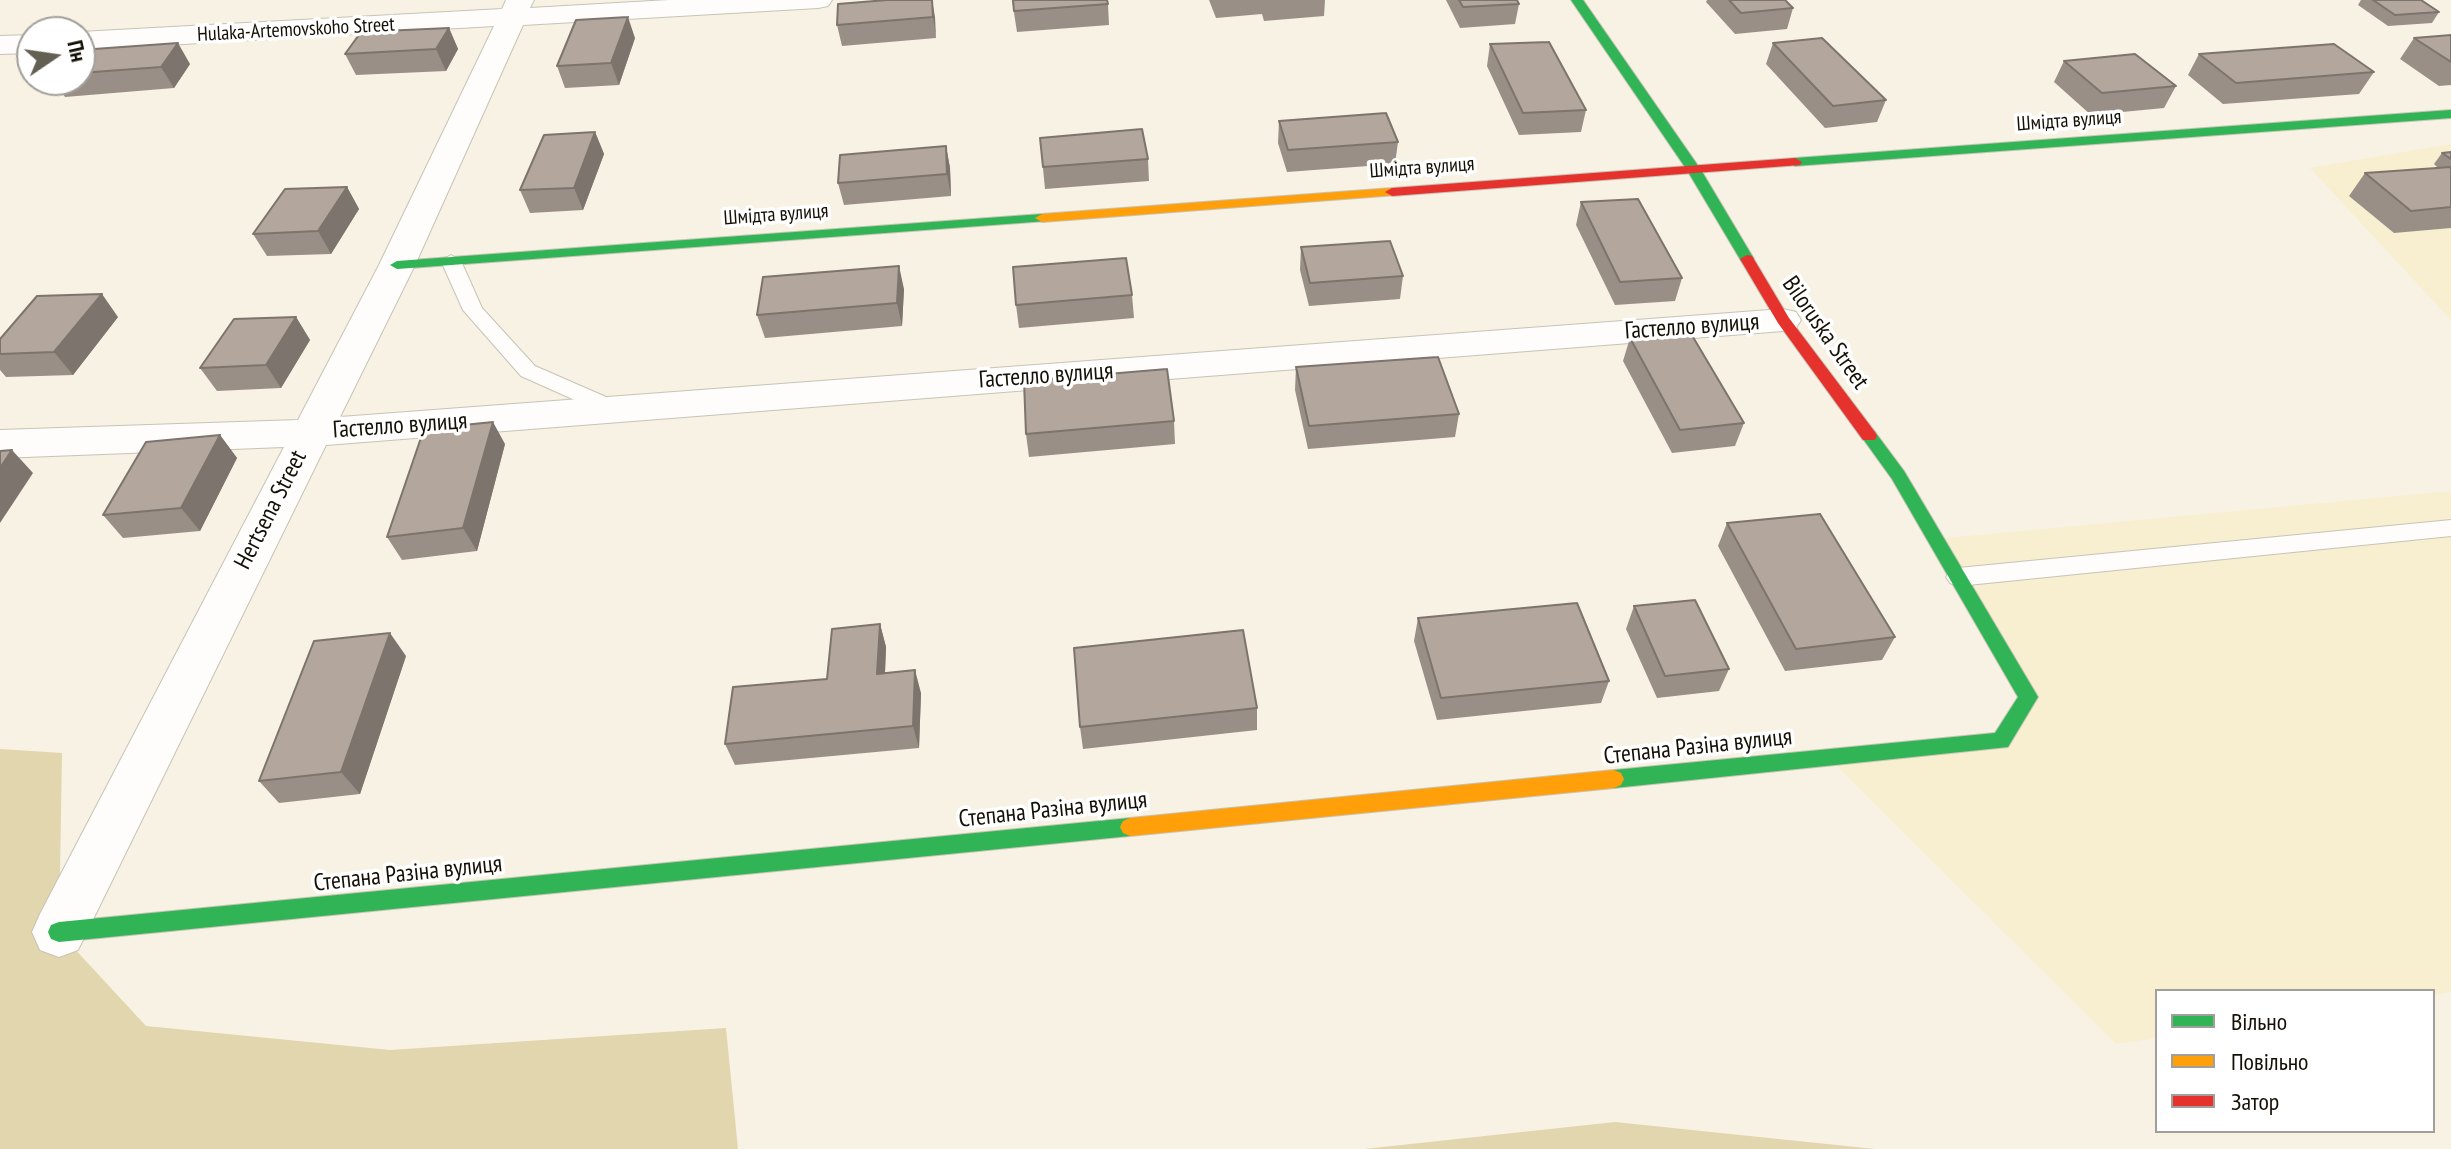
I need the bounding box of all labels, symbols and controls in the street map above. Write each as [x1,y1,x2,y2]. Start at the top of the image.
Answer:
street label: Hulaka-Artemovskoho Street [197,13,395,47]
north arrow [16,16,96,96]
text: Пн [61,38,93,65]
street label: Шмідта вулиця [2016,105,2122,137]
street label: Шмідта вулиця [1369,152,1475,184]
street label: Шмідта вулиця [723,199,829,231]
street label: Biloruska Street [1776,271,1874,395]
street label: Гастелло вулиця [1624,308,1760,346]
street label: Гастелло вулиця [978,357,1114,395]
street label: Гастелло вулиця [332,407,468,445]
street label: Hertsena Street [229,446,313,574]
street label: Степана Разіна вулиця [1602,723,1794,771]
street label: Степана Разіна вулиця [957,786,1149,834]
street label: Степана Разіна вулиця [312,850,504,898]
legend [2155,989,2435,1133]
text: Вільно [2231,1006,2287,1037]
text: Повільно [2231,1046,2308,1077]
text: Затор [2231,1086,2279,1117]

